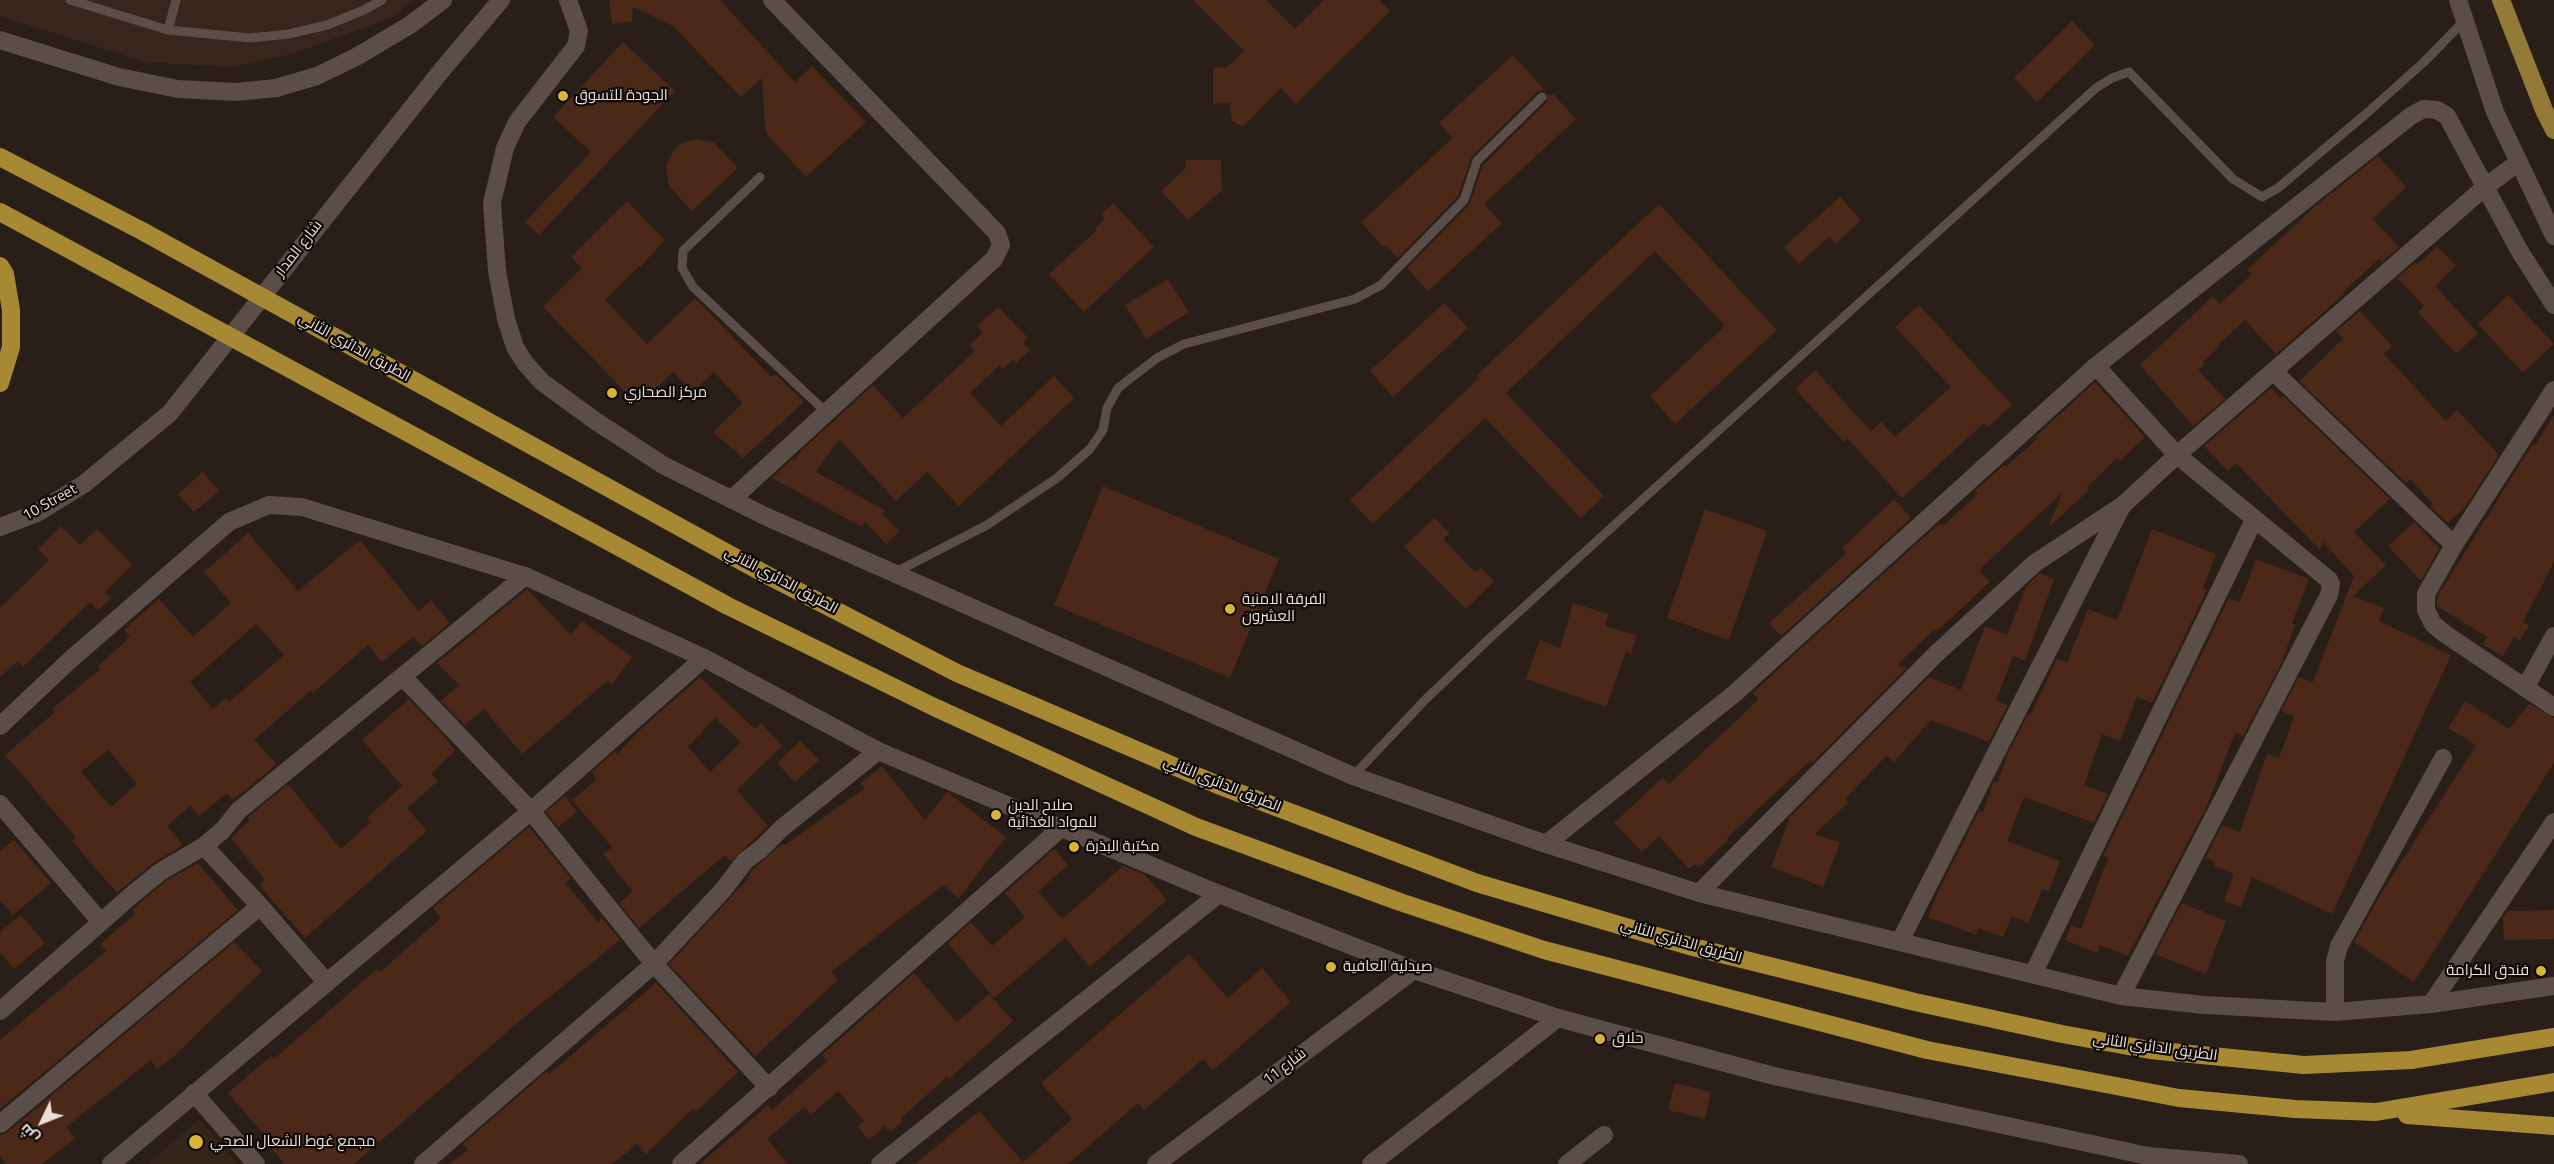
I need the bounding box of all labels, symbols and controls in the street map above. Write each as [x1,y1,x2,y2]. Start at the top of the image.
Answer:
place label: الجودة للتسوق [575,87,668,105]
marker: الجودة للتسوق [556,89,570,103]
street label: شارع المدار [271,217,327,281]
street label: الطريق الدائري الثاني [295,310,413,386]
place label: مركز الصحاري [624,384,707,402]
marker: مركز الصحاري [605,386,619,400]
street label: 10 Street [20,481,80,525]
street label: الطريق الدائري الثاني [721,544,841,618]
place label: الفرقة الامنية العشرون [1242,591,1326,626]
marker: الفرقة الامنية العشرون [1223,602,1237,616]
street label: الطريق الدائري الثاني [1160,753,1284,817]
place label: صلاح الدين للمواد الغذائية [1008,797,1097,832]
marker: صلاح الدين للمواد الغذائية [989,808,1003,822]
place label: مكتبة البذرة [1086,838,1160,856]
marker: مكتبة البذرة [1067,840,1081,854]
street label: الطريق الدائري الثاني [1618,916,1744,968]
place label: صيدلية العافية [1343,958,1433,976]
marker: صيدلية العافية [1324,960,1338,974]
place label: فندق الكرامة [2446,962,2529,980]
marker: فندق الكرامة [2534,964,2548,978]
place label: حلاق [1612,1030,1643,1048]
street label: الطريق الدائري الثاني [2092,1030,2218,1066]
marker: حلاق [1593,1032,1607,1046]
street label: شارع 11 [1260,1045,1310,1089]
north arrow [12,1092,72,1152]
text: ش [13,1119,45,1150]
marker: مجمع غوط الشعال الصحي [187,1133,205,1151]
place label: مجمع غوط الشعال الصحي [210,1133,375,1151]

